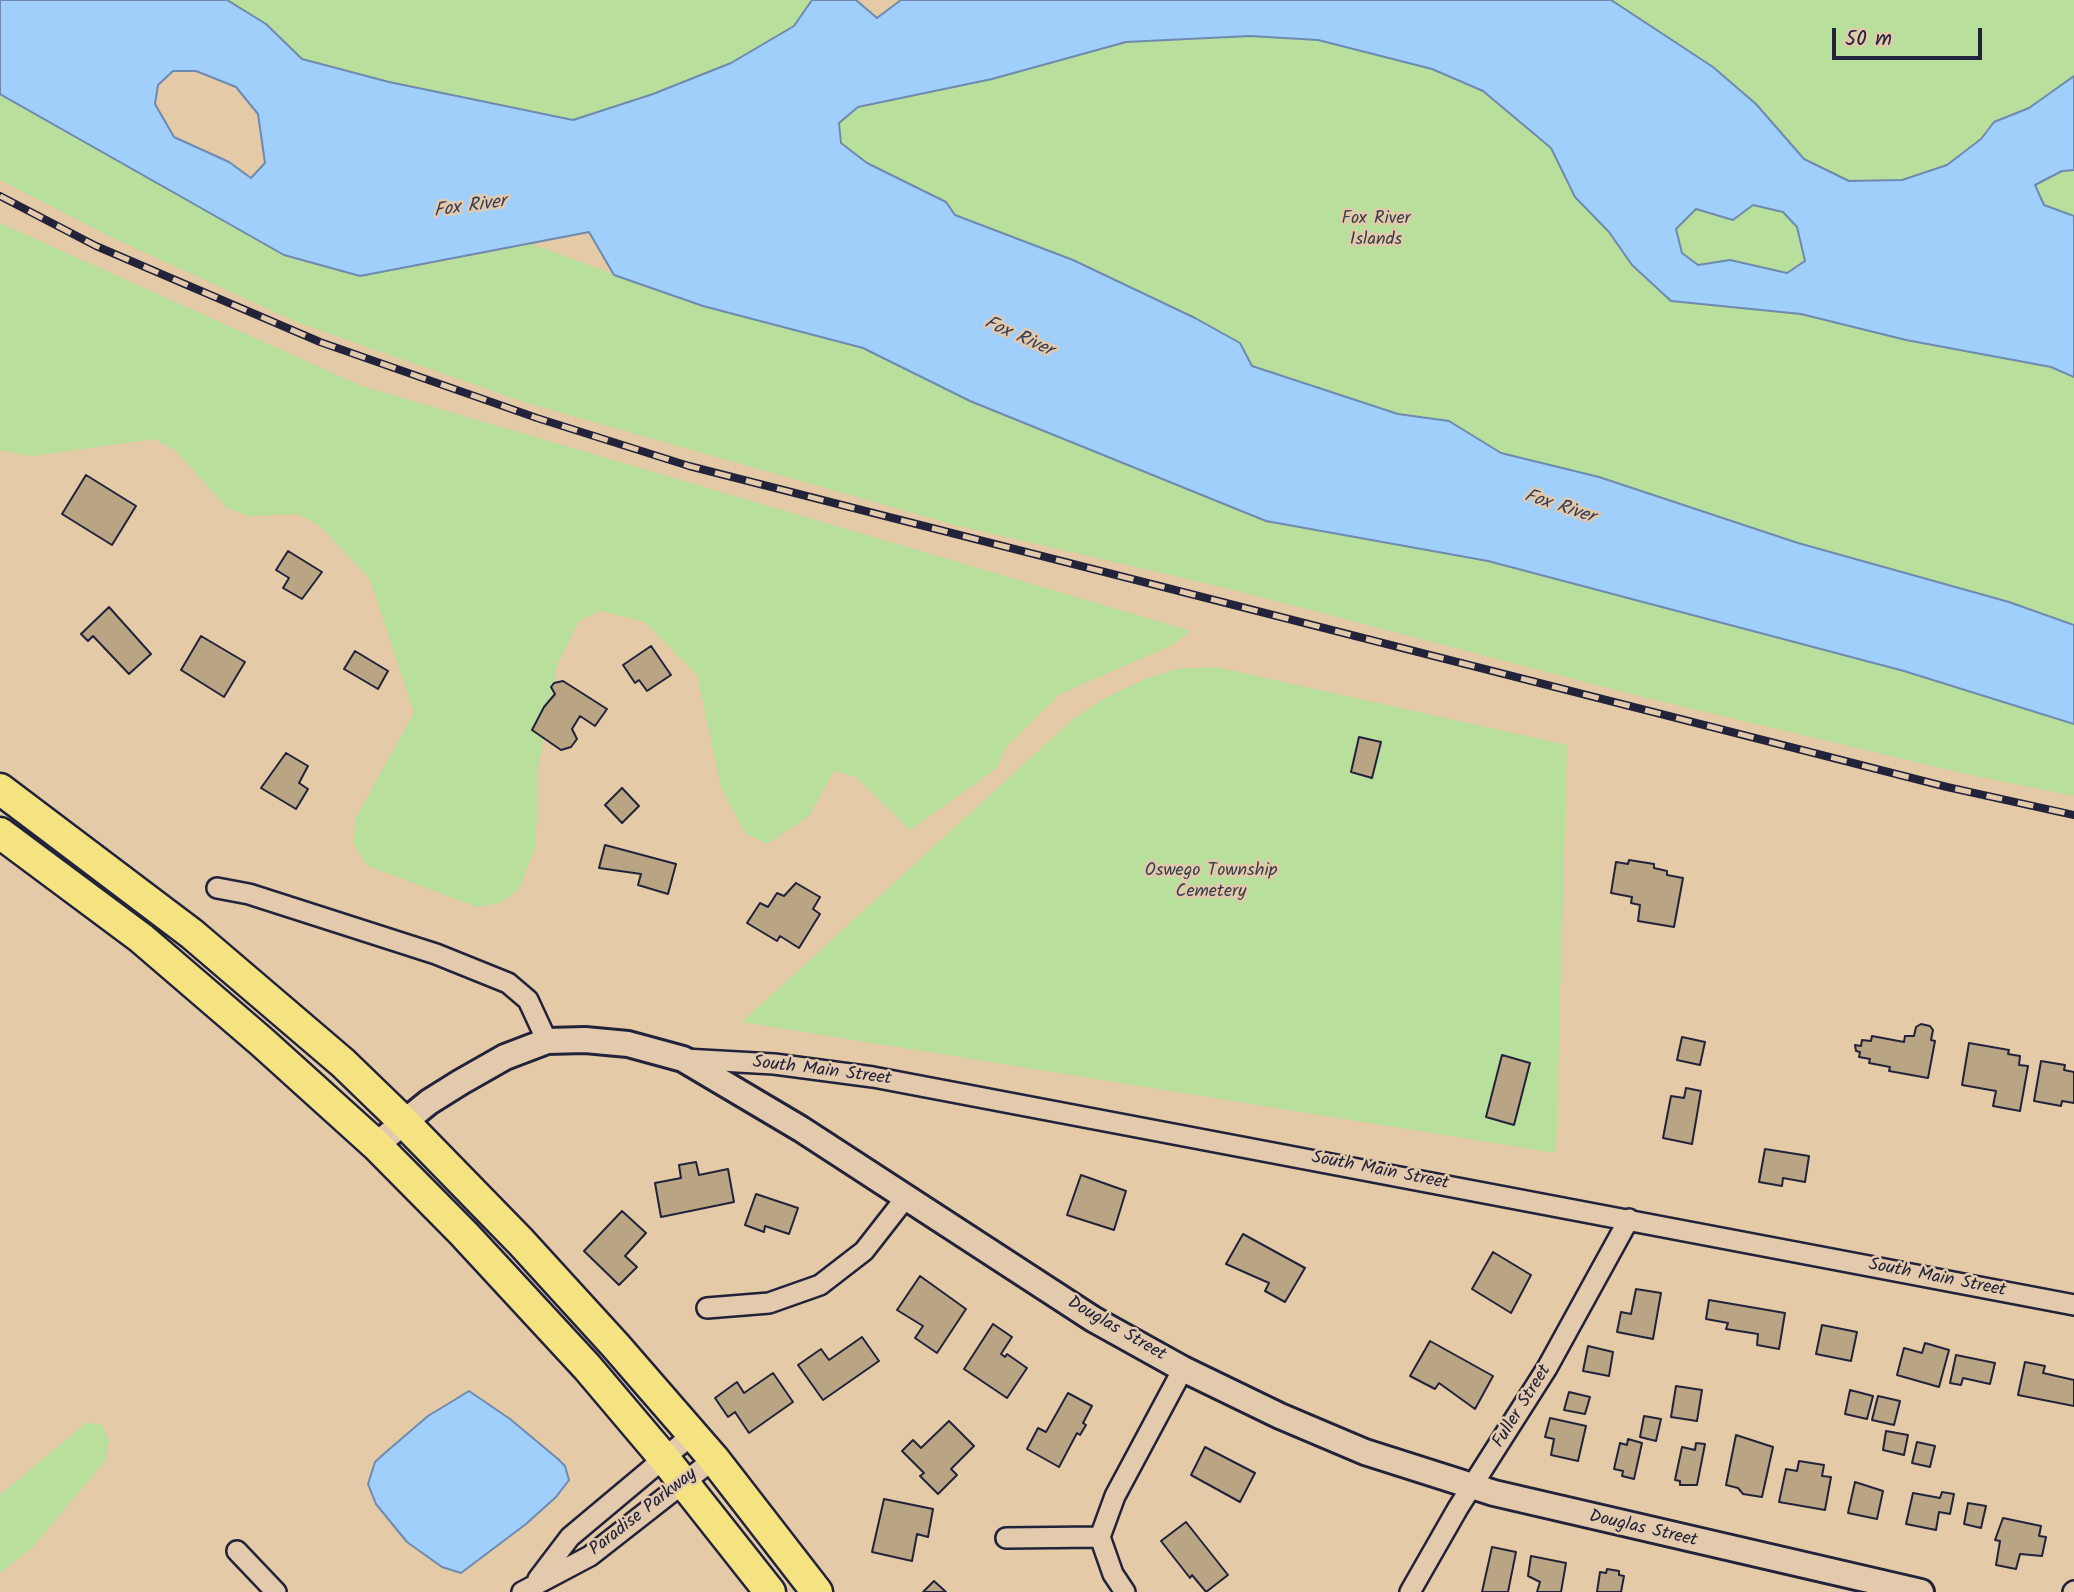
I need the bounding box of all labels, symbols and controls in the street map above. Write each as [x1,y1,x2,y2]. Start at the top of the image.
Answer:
scale bar [1836,14,1986,58]
text: 50 m [1845,23,1892,56]
water label: Fox River [432,192,508,224]
park label: Fox River Islands [1342,209,1410,252]
water label: Fox River [980,313,1056,363]
water label: Fox River [1521,486,1597,530]
park label: Oswego Township Cemetery [1145,861,1277,903]
street label: South Main Street [751,1053,893,1091]
street label: South Main Street [1309,1148,1451,1196]
street label: South Main Street [1866,1255,2008,1303]
street label: Douglas Street [1063,1293,1169,1367]
street label: Fuller Street [1489,1361,1557,1453]
street label: Paradise Parkway [586,1464,702,1562]
street label: Douglas Street [1587,1507,1699,1553]

